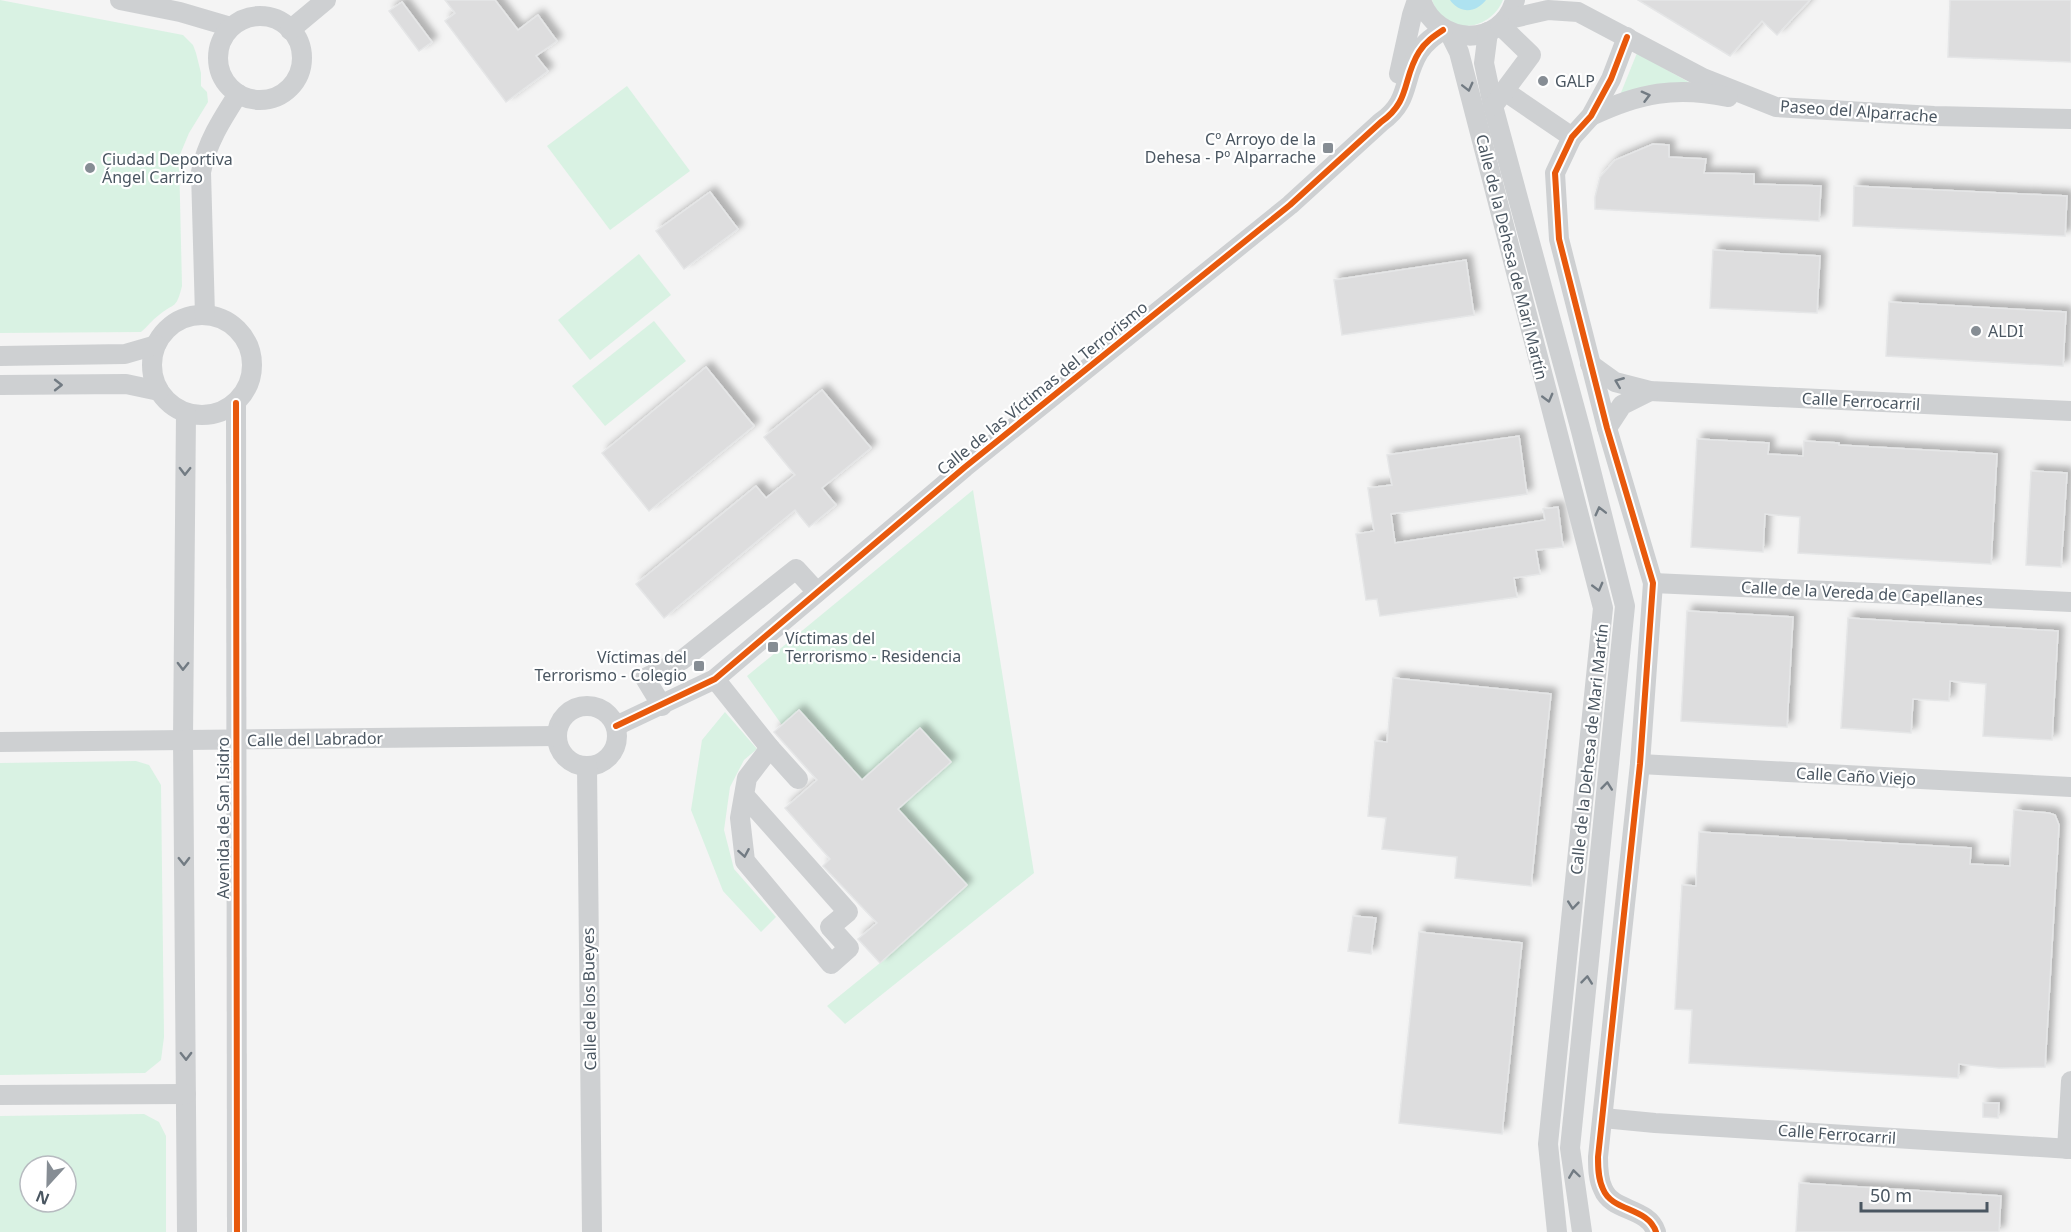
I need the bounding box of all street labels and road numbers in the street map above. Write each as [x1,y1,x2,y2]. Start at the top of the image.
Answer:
street label: Paseo del Alparrache [1779,95,1939,127]
street label: Calle de la Dehesa de Mari Martín [1471,132,1553,382]
street label: Calle de las Víctimas del Terrorismo [932,296,1152,480]
street label: Calle Ferrocarril [1801,387,1921,415]
street label: Calle de la Vereda de Capellanes [1740,576,1984,610]
street label: Calle de la Dehesa de Mari Martín [1565,622,1613,876]
street label: Calle del Labrador [247,727,384,751]
street label: Avenida de San Isidro [212,737,234,899]
street label: Calle Caño Viejo [1796,762,1916,790]
street label: Calle de los Bueyes [577,927,601,1071]
street label: Calle Ferrocarril [1777,1119,1897,1149]

